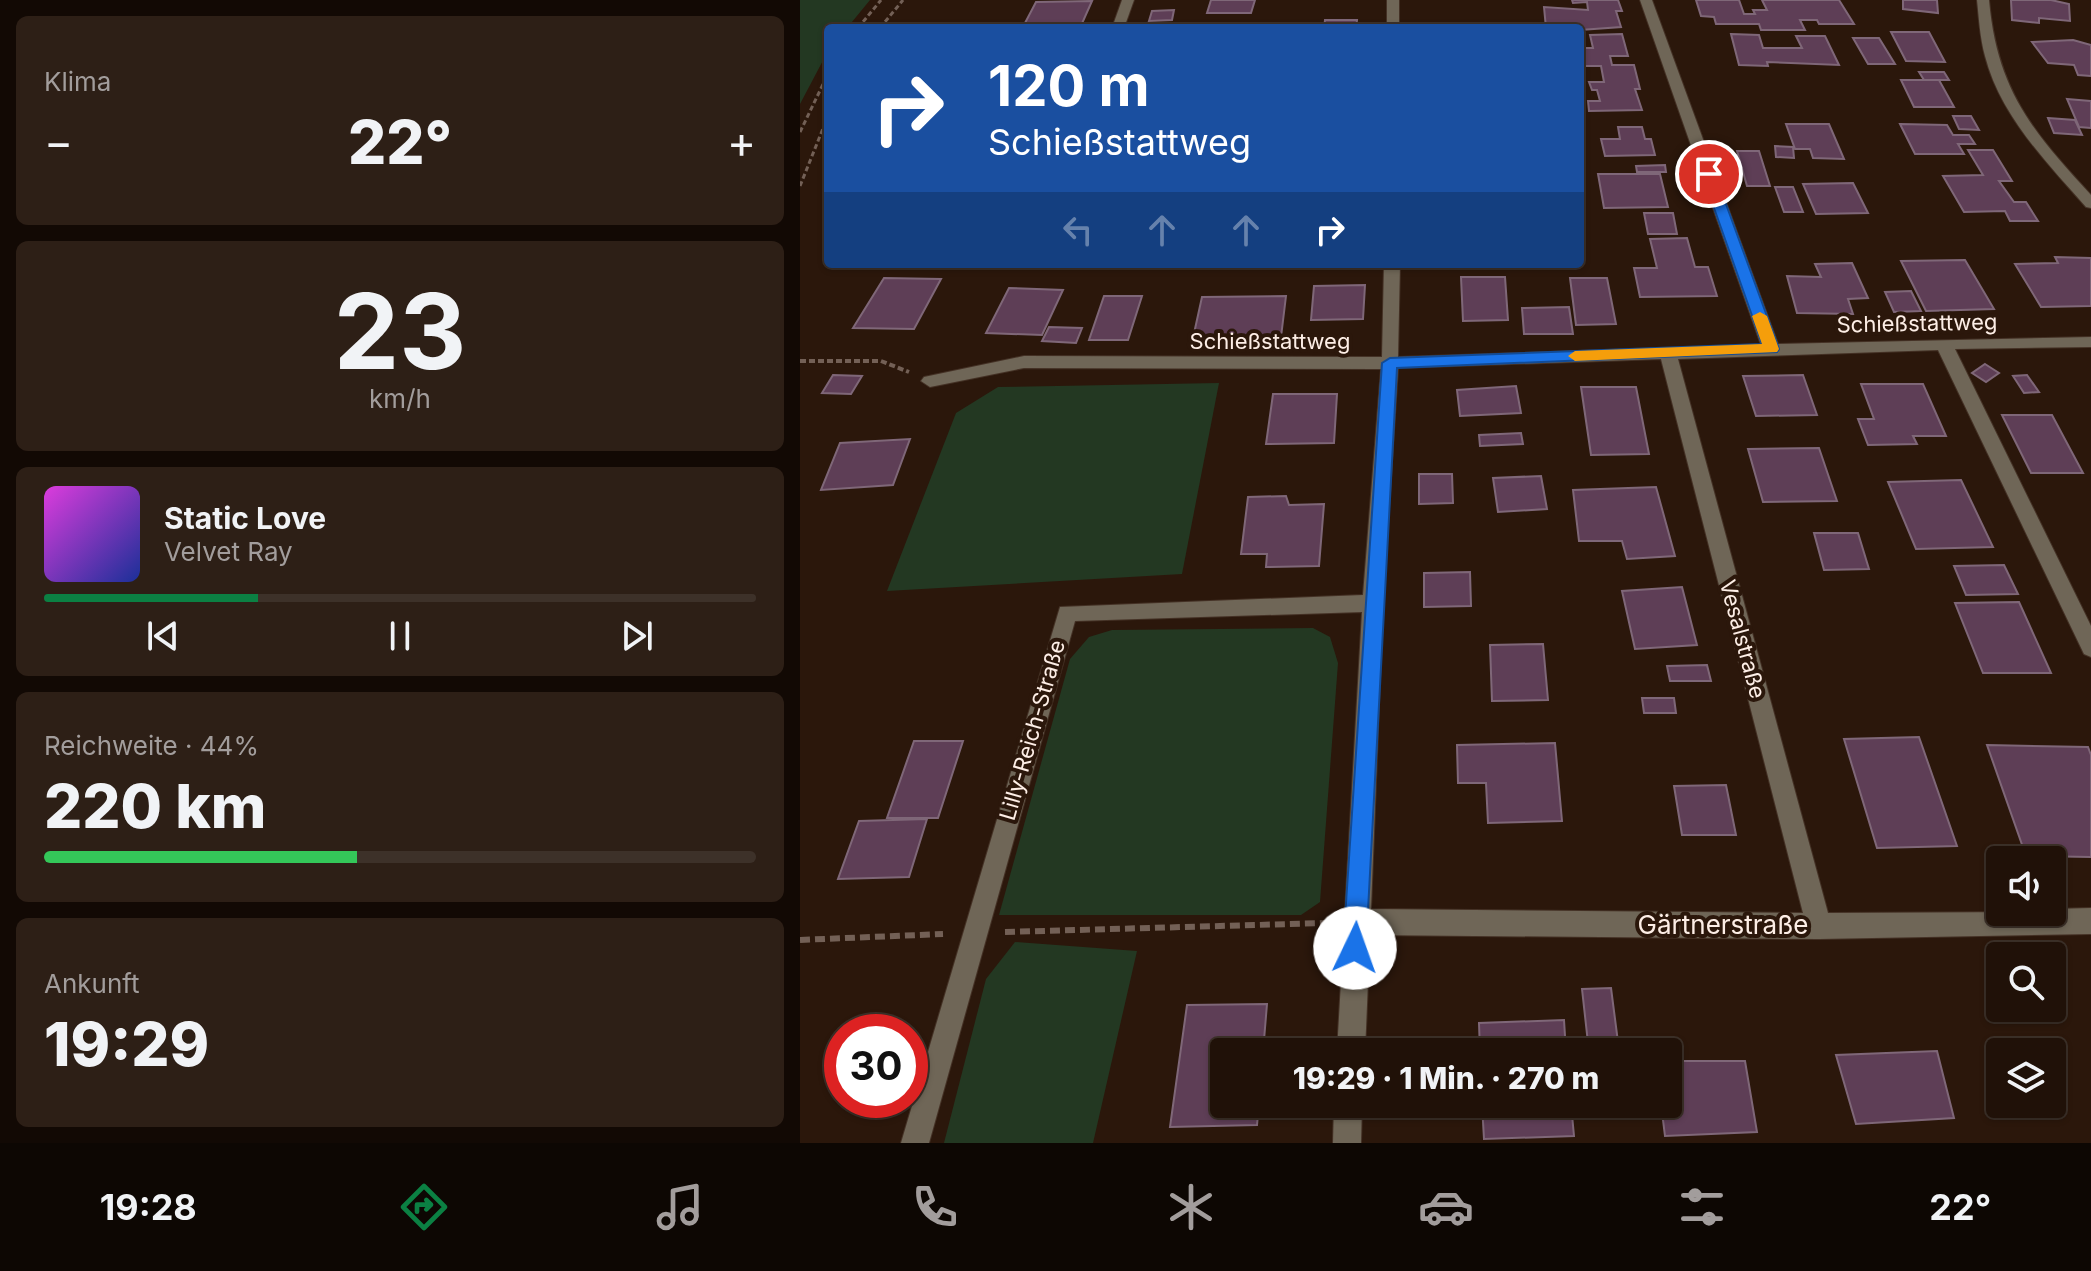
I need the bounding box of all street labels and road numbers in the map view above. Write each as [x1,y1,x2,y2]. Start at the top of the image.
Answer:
street label: Schießstattweg [1836,309,1998,337]
street label: Schießstattweg [1190,328,1350,354]
street label: Vesalstraße [1715,577,1771,701]
street label: Lilly-Reich-Straße [994,637,1070,823]
street label: Gärtnerstraße [1638,909,1808,940]

